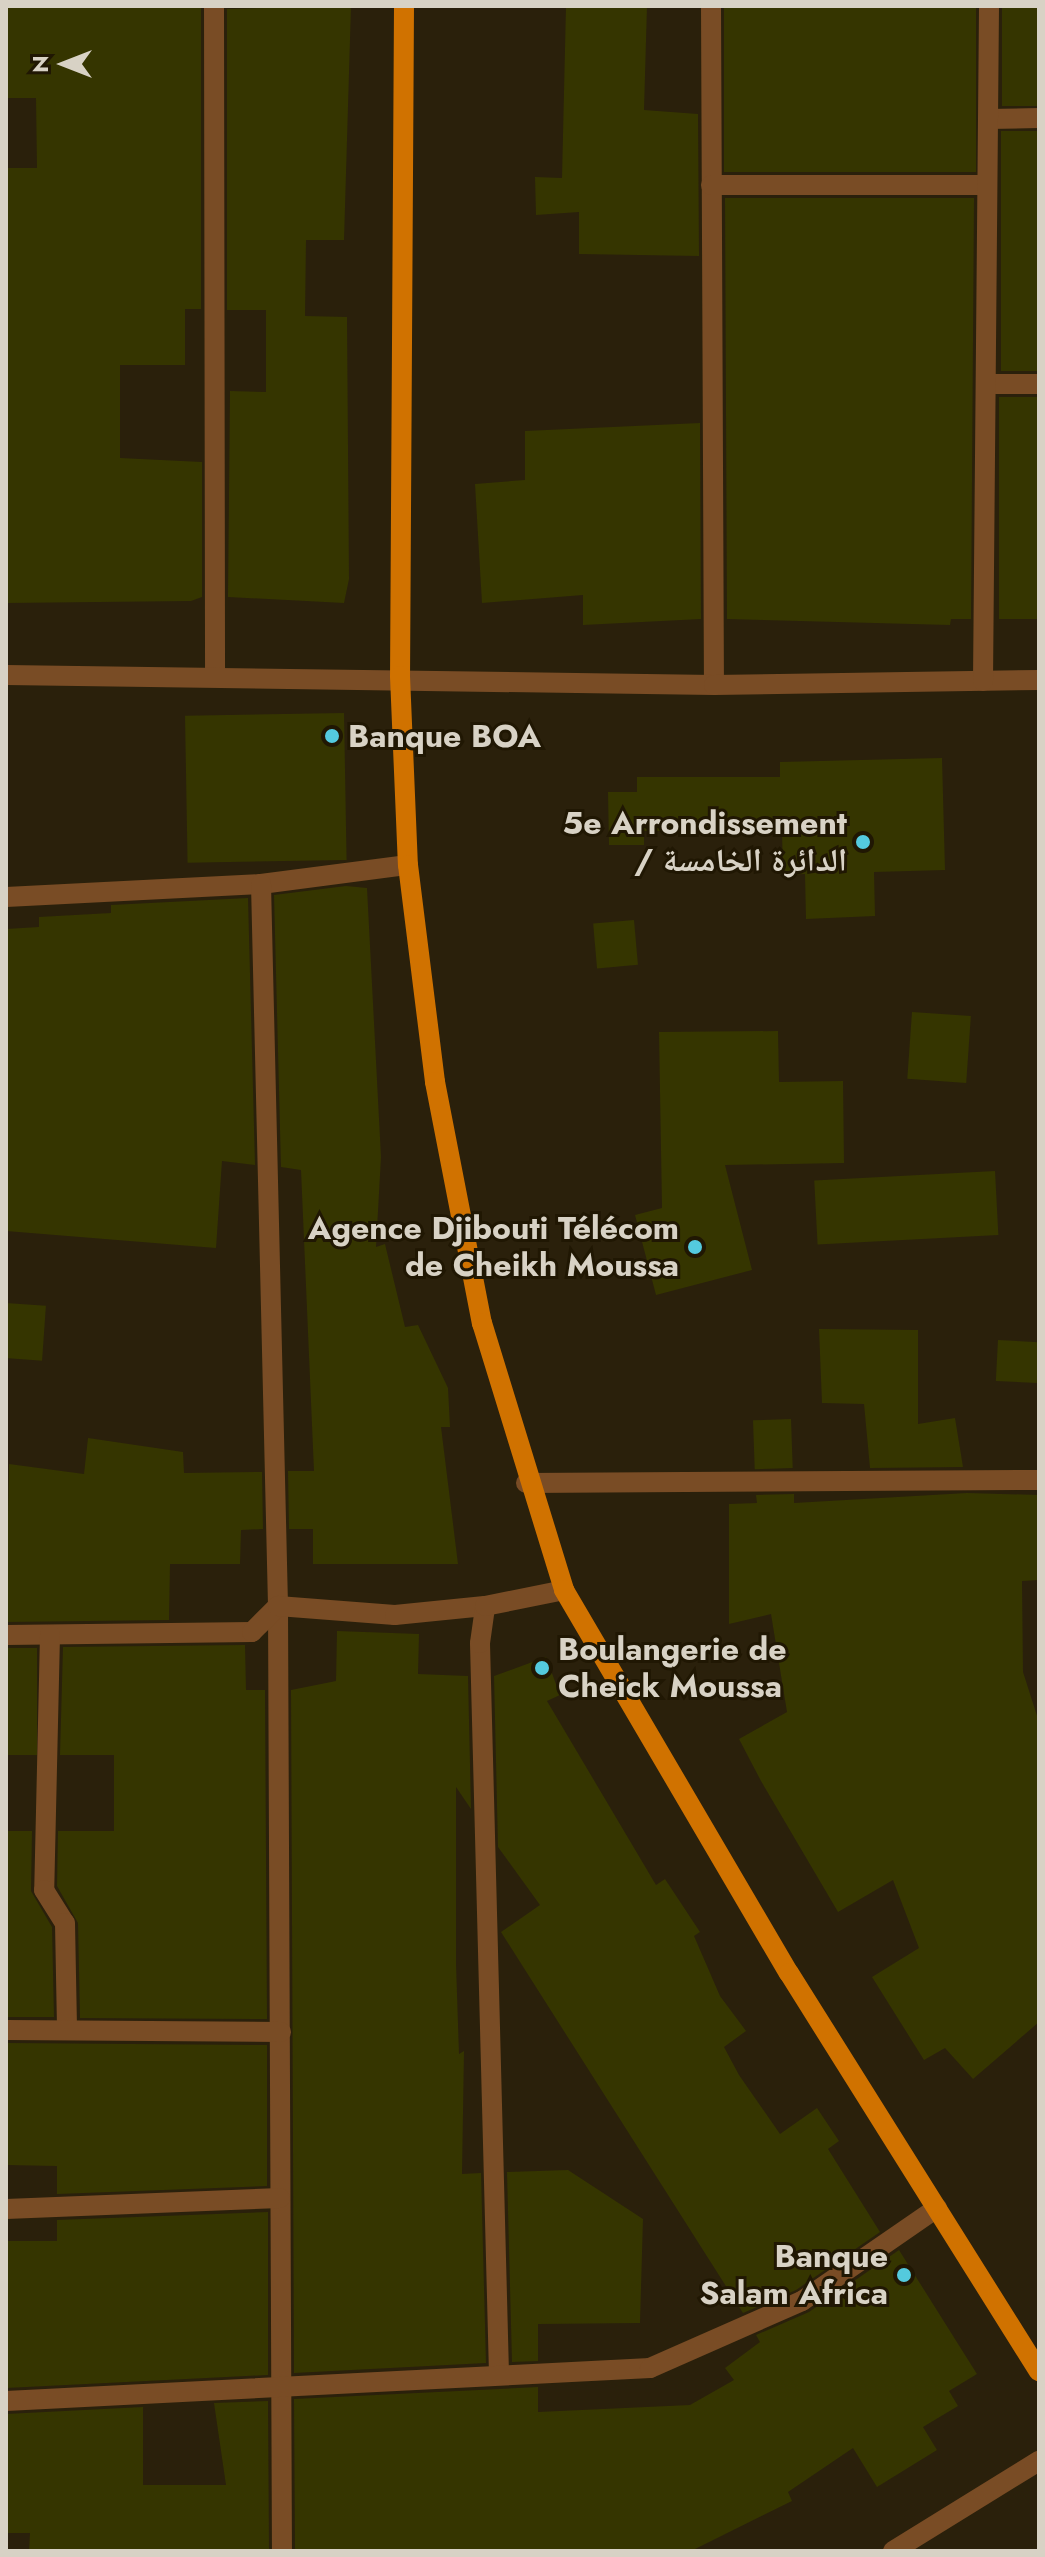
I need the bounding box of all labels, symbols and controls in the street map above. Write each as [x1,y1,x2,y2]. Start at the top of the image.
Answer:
north arrow [24,24,104,104]
text: N [24,55,56,73]
place label: Banque BOA [348,717,541,755]
marker: Banque BOA [323,727,341,745]
place label: 5e Arrondissement / الدائرة الخامسة [563,805,847,880]
marker: 5e Arrondissement / الدائرة الخامسة [854,833,872,851]
place label: Agence Djibouti Télécom de Cheikh Moussa [308,1210,679,1285]
marker: Agence Djibouti Télécom de Cheikh Moussa [686,1238,704,1256]
place label: Boulangerie de Cheick Moussa [558,1631,787,1706]
marker: Boulangerie de Cheick Moussa [533,1659,551,1677]
place label: Banque Salam Africa [699,2238,888,2313]
marker: Banque Salam Africa [895,2266,913,2284]

